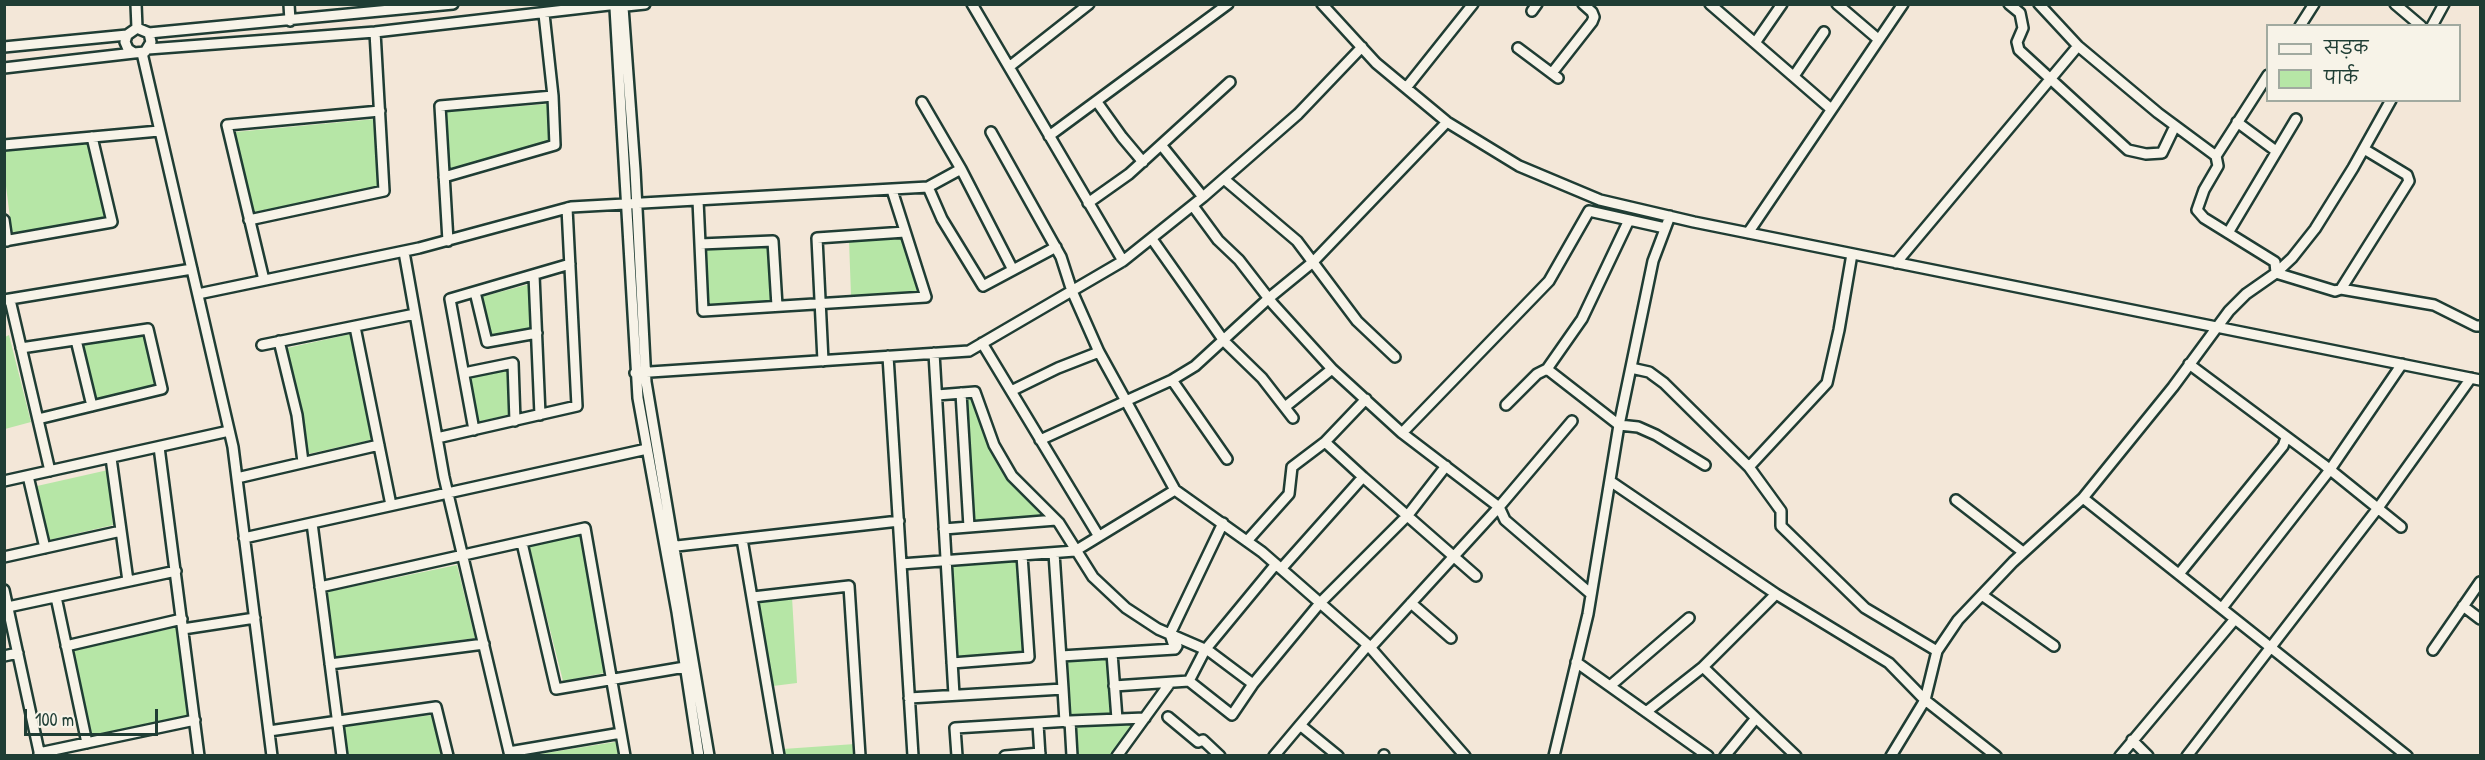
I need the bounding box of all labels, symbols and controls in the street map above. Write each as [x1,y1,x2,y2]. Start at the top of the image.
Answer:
legend [2266,24,2461,102]
text: सड़क [2324,35,2368,60]
text: पार्क [2324,65,2358,90]
scale bar [27,697,160,735]
text: 100 m [35,707,74,732]

